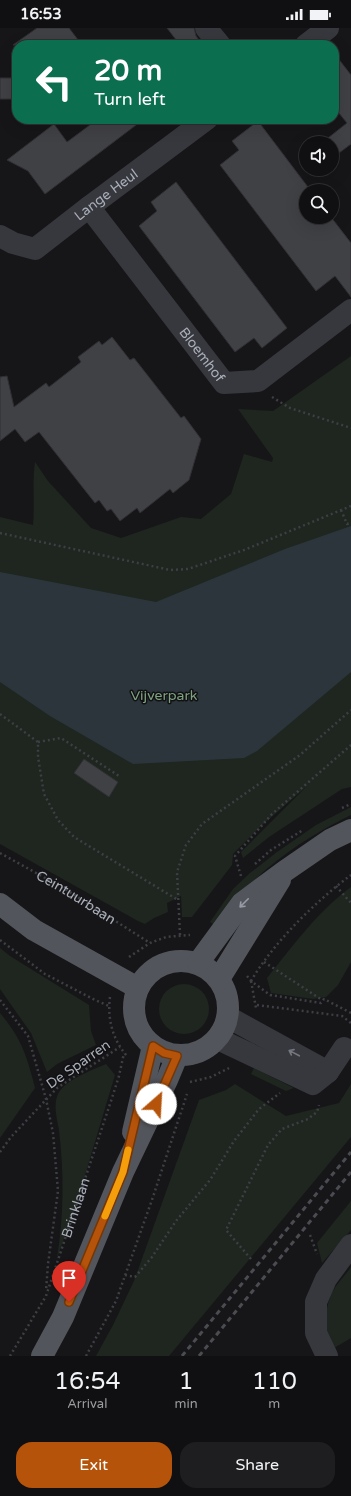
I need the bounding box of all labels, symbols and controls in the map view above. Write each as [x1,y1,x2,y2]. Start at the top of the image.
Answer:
text: 16:53 [20,5,62,23]
text: 20 m [94,54,162,88]
icon: left [28,56,80,108]
text: Turn left [94,88,166,110]
map controls [299,136,339,224]
button: sound [299,136,339,176]
street label: Lange Heul [71,166,141,224]
button: search [299,184,339,224]
street label: Bloemhof [175,324,229,386]
park label: Vijverpark [131,687,198,704]
street label: Ceintuurbaan [33,867,119,928]
one-way arrow [239,898,248,908]
street label: De Sparren [43,1036,113,1093]
one-way arrow [288,1049,300,1057]
position arrow [135,1083,177,1125]
street label: Brinklaan [58,1176,94,1240]
pin [52,1261,86,1302]
icon: arrive [58,1267,80,1289]
text: 16:54 [54,1367,121,1396]
text: 1 [179,1367,194,1396]
text: 110 [252,1367,297,1396]
text: Arrival [67,1396,107,1412]
text: min [175,1396,198,1412]
text: m [268,1396,280,1412]
button: Exit [16,1442,172,1488]
button: Share [180,1442,335,1488]

